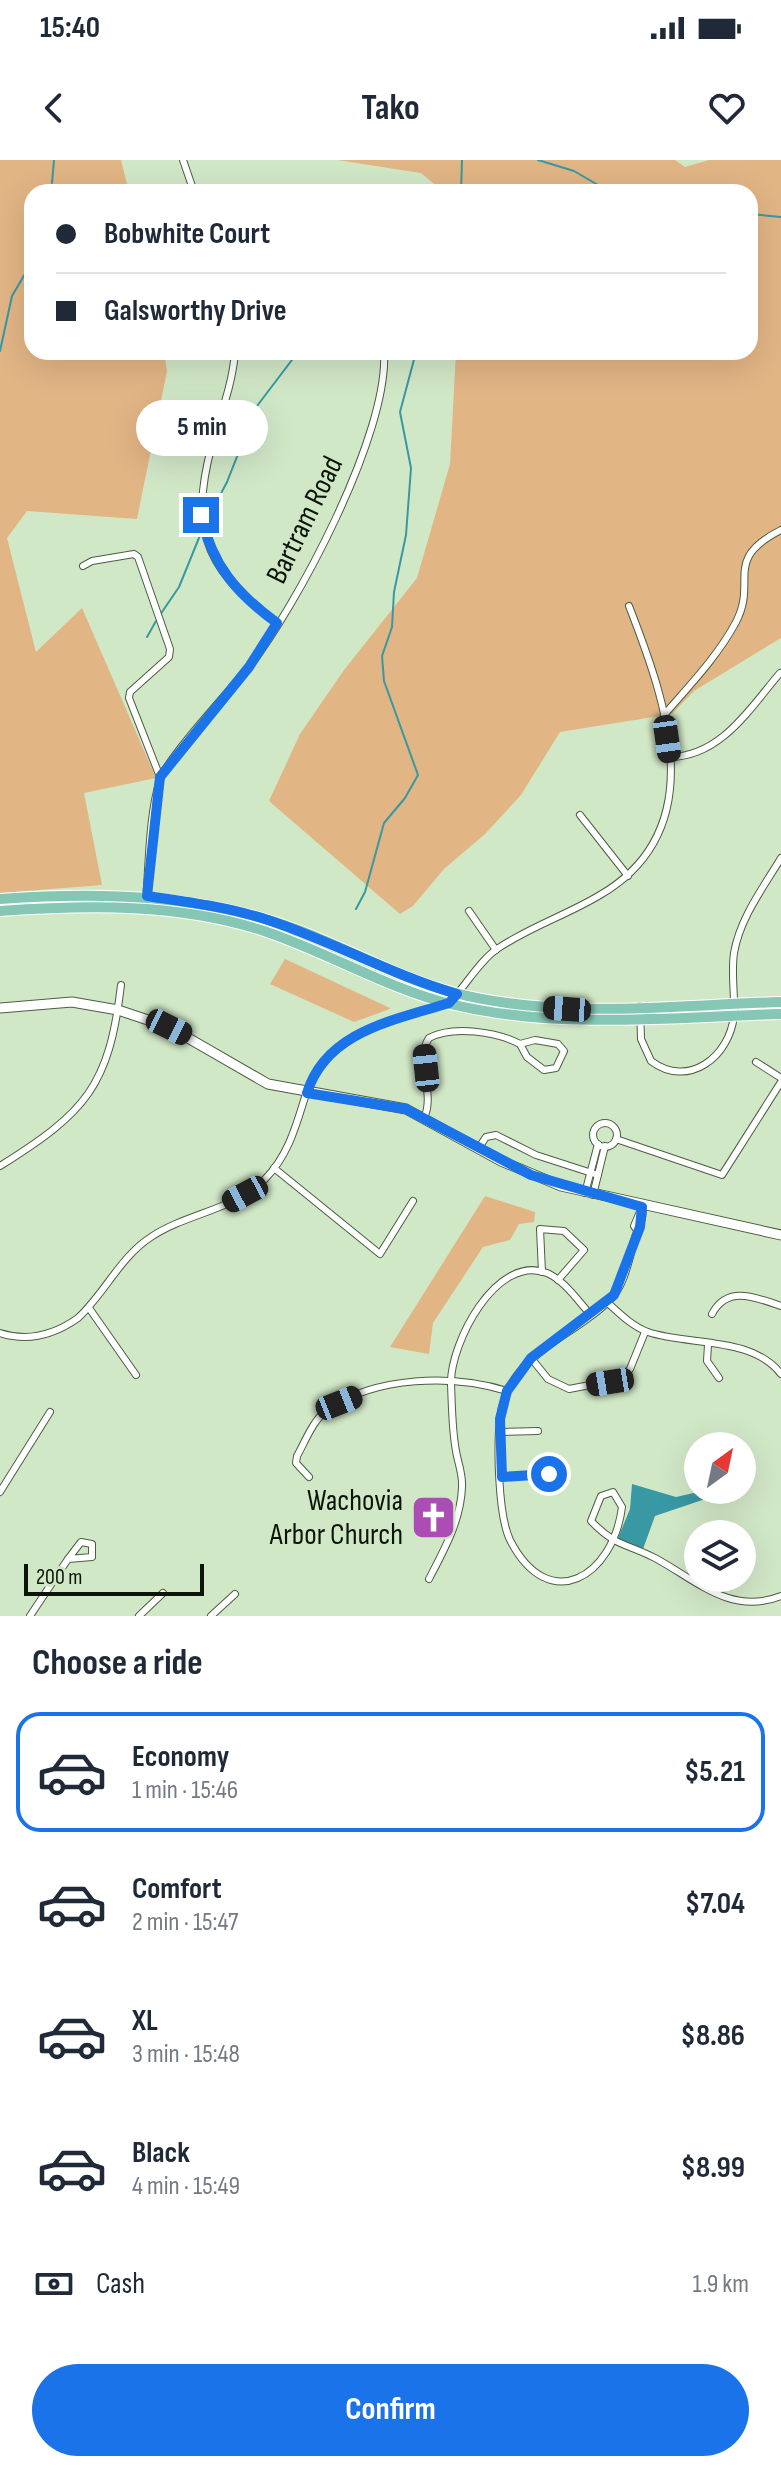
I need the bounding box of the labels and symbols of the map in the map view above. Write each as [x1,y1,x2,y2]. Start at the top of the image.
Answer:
callout: 5 min [135,399,267,455]
street label: Bartram Road [259,451,351,589]
route end [183,497,219,533]
car [652,714,682,764]
car [542,995,592,1023]
car [142,1006,196,1048]
car [412,1043,440,1093]
car [218,1172,272,1216]
car [584,1366,636,1398]
car [312,1383,366,1423]
north arrow [684,1432,756,1504]
route start [531,1456,567,1492]
place label: Wachovia Arbor Church [269,1483,403,1553]
church icon: Wachovia Arbor Church [410,1494,458,1542]
scale bar [24,1560,204,1596]

